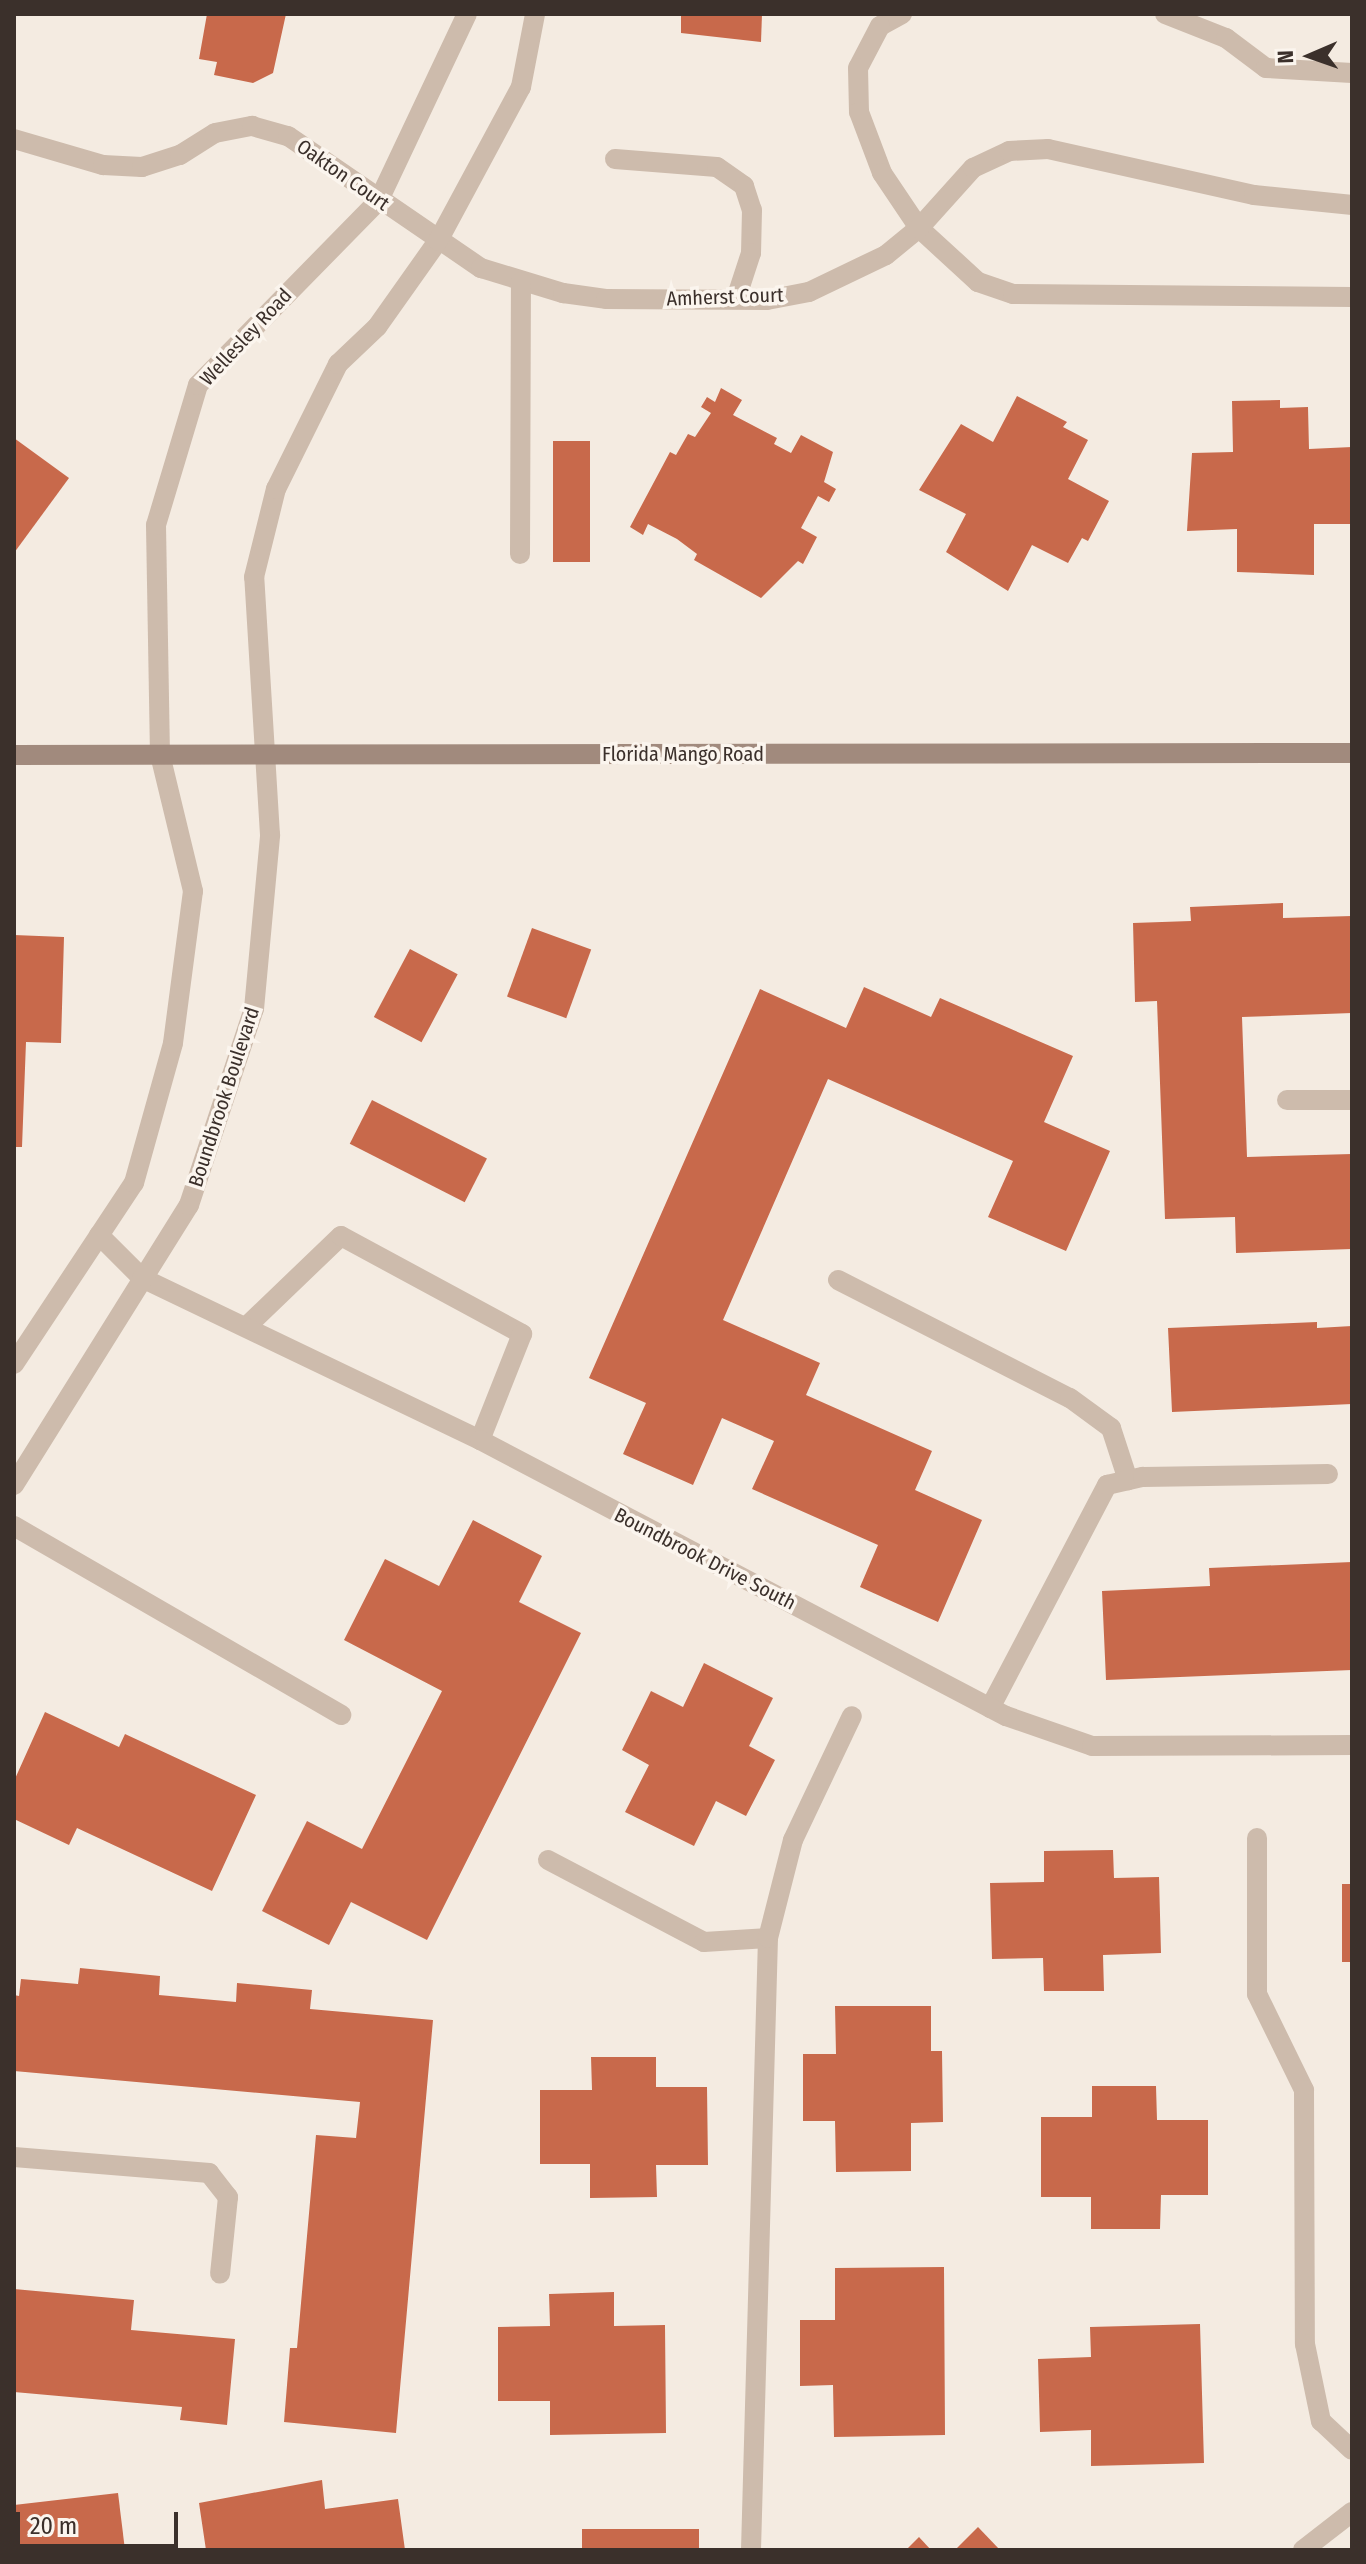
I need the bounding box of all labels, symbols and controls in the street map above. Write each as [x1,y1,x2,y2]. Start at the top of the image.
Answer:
north arrow [1270,16,1350,96]
text: N [1272,50,1299,64]
street label: Oakton Court [292,134,394,216]
street label: Amherst Court [666,283,784,311]
street label: Wellesley Road [195,284,297,390]
street label: Florida Mango Road [602,742,764,766]
street label: Boundbrook Boulevard [184,1004,264,1190]
street label: Boundbrook Drive South [610,1503,800,1615]
scale bar [20,2496,182,2546]
text: 20 m [30,2512,77,2540]

